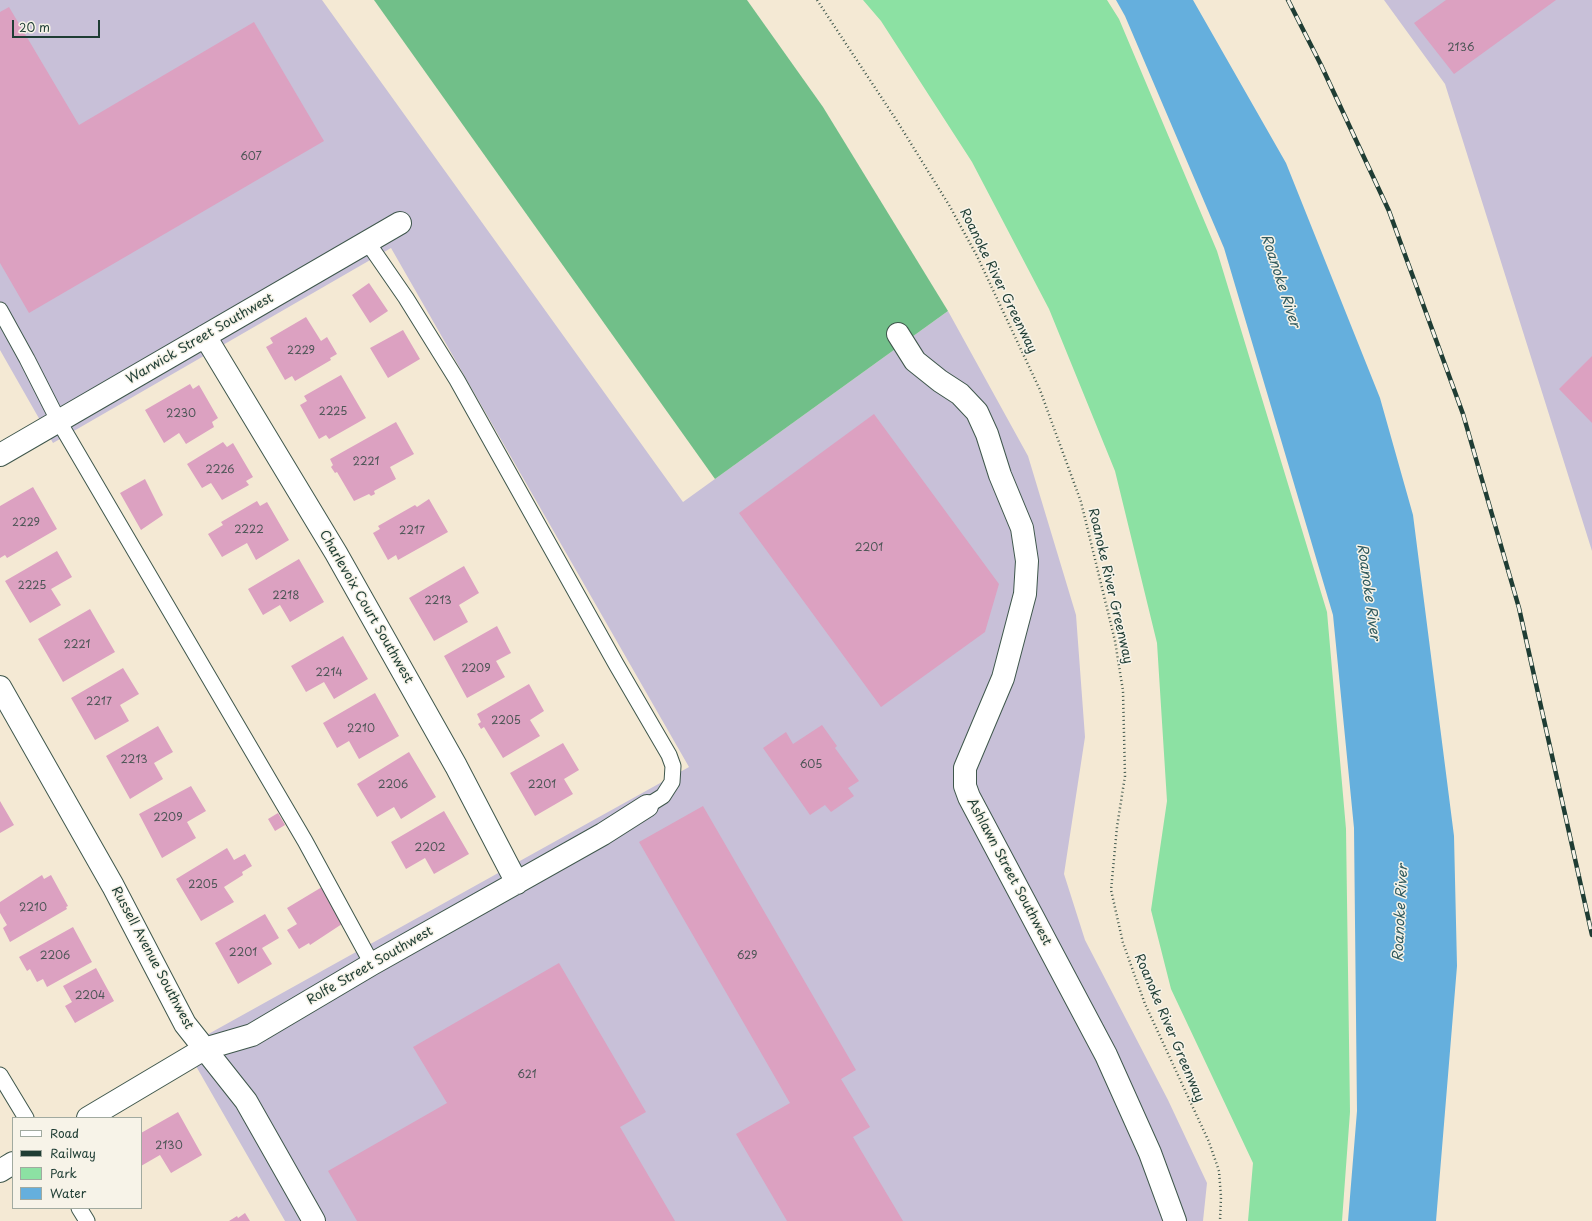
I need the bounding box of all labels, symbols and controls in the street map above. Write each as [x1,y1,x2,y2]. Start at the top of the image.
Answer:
scale bar [14,12,102,38]
text: 20 m [19,18,50,36]
house number: 2136 [1447,41,1475,55]
house number: 607 [240,150,262,164]
street label: Roanoke River Greenway [956,206,1040,356]
water label: Roanoke River [1257,232,1303,330]
street label: Warwick Street Southwest [124,290,276,388]
house number: 2229 [287,344,315,358]
house number: 2225 [319,405,347,419]
house number: 2230 [166,407,196,421]
house number: 2221 [353,455,379,469]
house number: 2226 [205,463,235,477]
street label: Roanoke River Greenway [1084,507,1136,665]
house number: 2229 [12,516,40,530]
house number: 2222 [234,523,264,537]
house number: 2217 [399,524,425,538]
street label: Charlevoix Court Southwest [316,528,416,686]
house number: 2201 [855,541,883,555]
water label: Roanoke River [1353,543,1383,641]
house number: 2225 [18,579,46,593]
house number: 2218 [273,589,299,603]
house number: 2213 [424,594,452,608]
house number: 2221 [64,638,90,652]
house number: 2209 [461,662,491,676]
house number: 2214 [315,666,343,680]
house number: 2217 [86,695,112,709]
house number: 2205 [491,714,521,728]
house number: 2210 [347,722,375,736]
house number: 2213 [120,753,148,767]
house number: 605 [800,758,822,772]
house number: 2206 [378,778,408,792]
house number: 2201 [528,778,556,792]
street label: Ashlawn Street Southwest [964,796,1054,948]
house number: 2209 [153,811,183,825]
house number: 2202 [415,841,445,855]
water label: Roanoke River [1390,864,1412,962]
house number: 2205 [188,878,218,892]
street label: Russell Avenue Southwest [108,884,196,1032]
house number: 2210 [19,901,47,915]
street label: Rolfe Street Southwest [304,924,436,1008]
house number: 2201 [229,946,257,960]
house number: 2206 [40,949,70,963]
house number: 629 [737,949,757,963]
street label: Roanoke River Greenway [1131,952,1207,1104]
house number: 2204 [75,989,105,1003]
house number: 621 [517,1068,537,1082]
legend [12,1117,142,1209]
text: Road [50,1124,79,1142]
house number: 2130 [155,1139,183,1153]
text: Railway [50,1144,96,1162]
text: Park [50,1164,77,1182]
text: Water [50,1184,86,1202]

